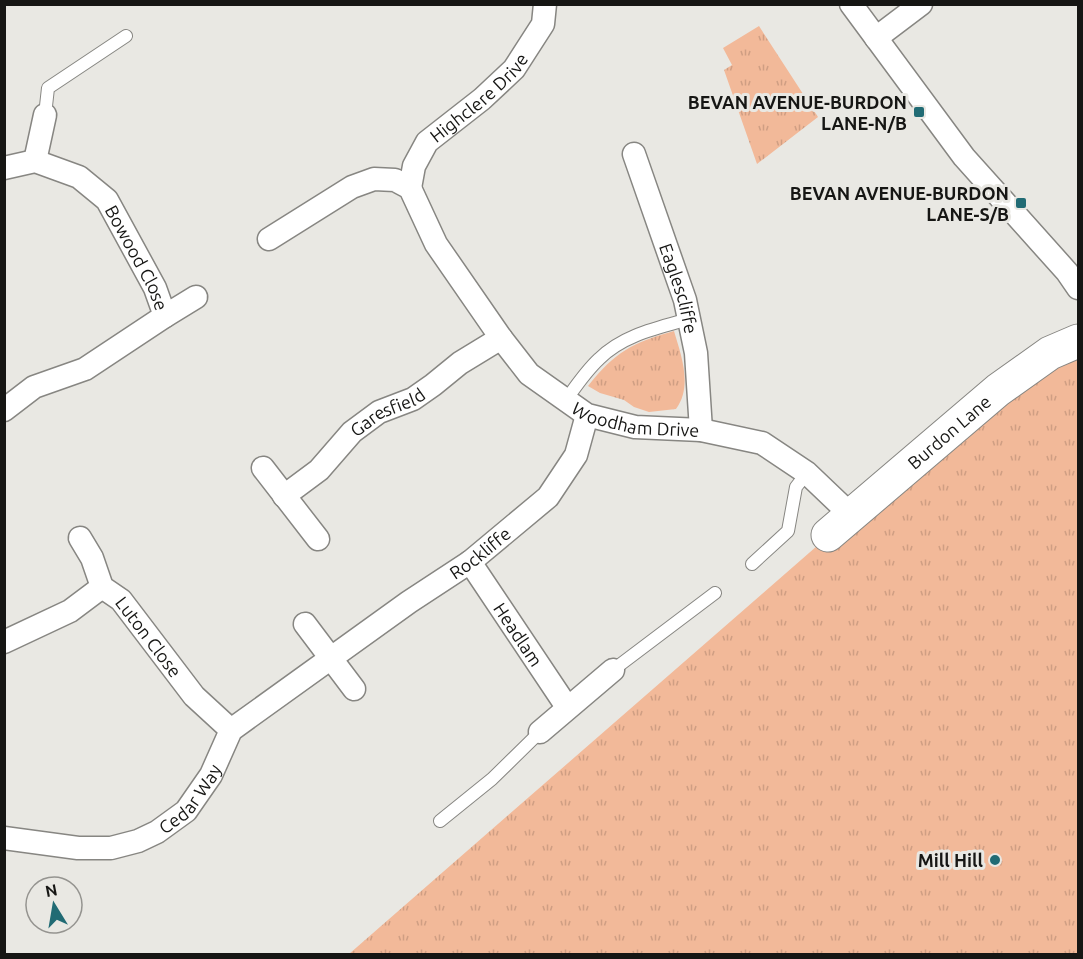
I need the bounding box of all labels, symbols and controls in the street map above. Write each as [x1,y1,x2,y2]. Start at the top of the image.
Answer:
street label: Highclere Drive [426,50,531,146]
place label: BEVAN AVENUE-BURDON LANE-N/B [688,92,907,133]
marker: BEVAN AVENUE-BURDON LANE-N/B [912,105,926,119]
place label: BEVAN AVENUE-BURDON LANE-S/B [790,183,1009,224]
marker: BEVAN AVENUE-BURDON LANE-S/B [1014,196,1028,210]
street label: Bowood Close [102,202,172,313]
street label: Eaglescliffe [656,241,702,335]
street label: Garesfield [346,384,429,440]
street label: Burdon Lane [903,391,995,473]
street label: Woodham Drive [568,398,700,440]
street label: Rockliffe [446,523,514,583]
street label: Luton Close [112,593,186,681]
street label: Headlam [490,599,547,670]
street label: Cedar Way [155,761,225,837]
place label: Mill Hill [918,850,984,870]
marker: Mill Hill [988,853,1002,867]
north arrow [24,875,84,935]
text: N [44,880,59,900]

